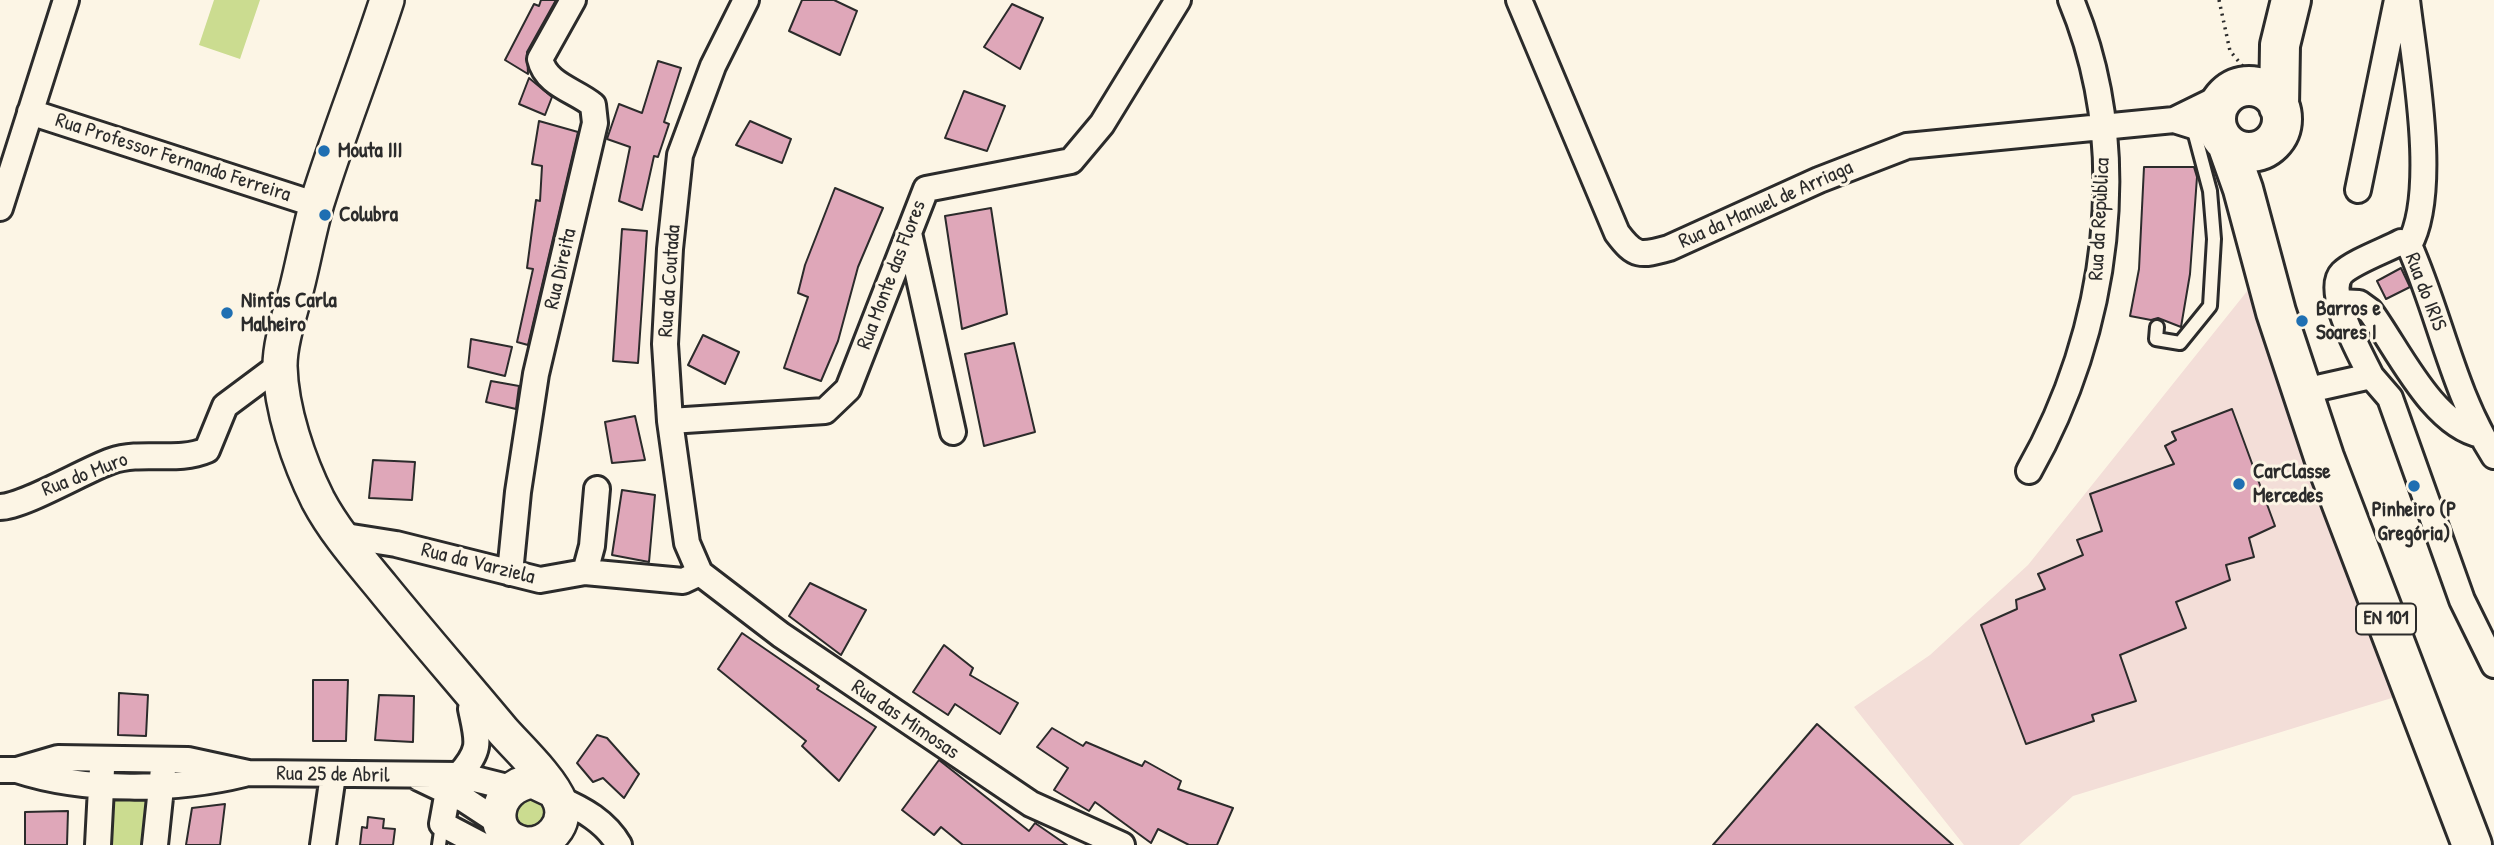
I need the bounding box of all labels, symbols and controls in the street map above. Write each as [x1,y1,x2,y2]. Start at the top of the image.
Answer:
street label: Rua Professor Fernando Ferreira [52,108,294,208]
place label: Mouta III [338,138,402,164]
marker: Mouta III [316,143,332,159]
street label: Rua da Manuel de Arriaga [1675,155,1857,255]
street label: Rua da Repùblica [2084,157,2116,281]
street label: Rua Monte das Flores [852,197,932,353]
place label: Colubra [339,202,398,228]
marker: Colubra [317,207,333,223]
street label: Rua da Coutada [654,224,686,338]
street label: Rua Direita [539,226,583,312]
street label: Rua do IRIS [2399,249,2451,335]
place label: Ninfas Carla Malheiro [241,288,337,338]
place label: Barros e Soares I [2316,296,2381,346]
marker: Ninfas Carla Malheiro [219,305,235,321]
marker: Barros e Soares I [2294,313,2310,329]
street label: Rua do Muro [39,447,131,503]
place label: CarClasse Mercedes [2253,459,2331,509]
marker: CarClasse Mercedes [2231,476,2247,492]
marker: Pinheiro (P Gregória) [2406,478,2422,494]
place label: Pinheiro (P Gregória) [2372,497,2456,547]
street label: Rua da Varziela [419,538,537,590]
road number: EN 101 [2356,604,2416,634]
street label: Rua das Mimosas [846,675,964,765]
street label: Rua 25 de Abril [276,761,390,789]

